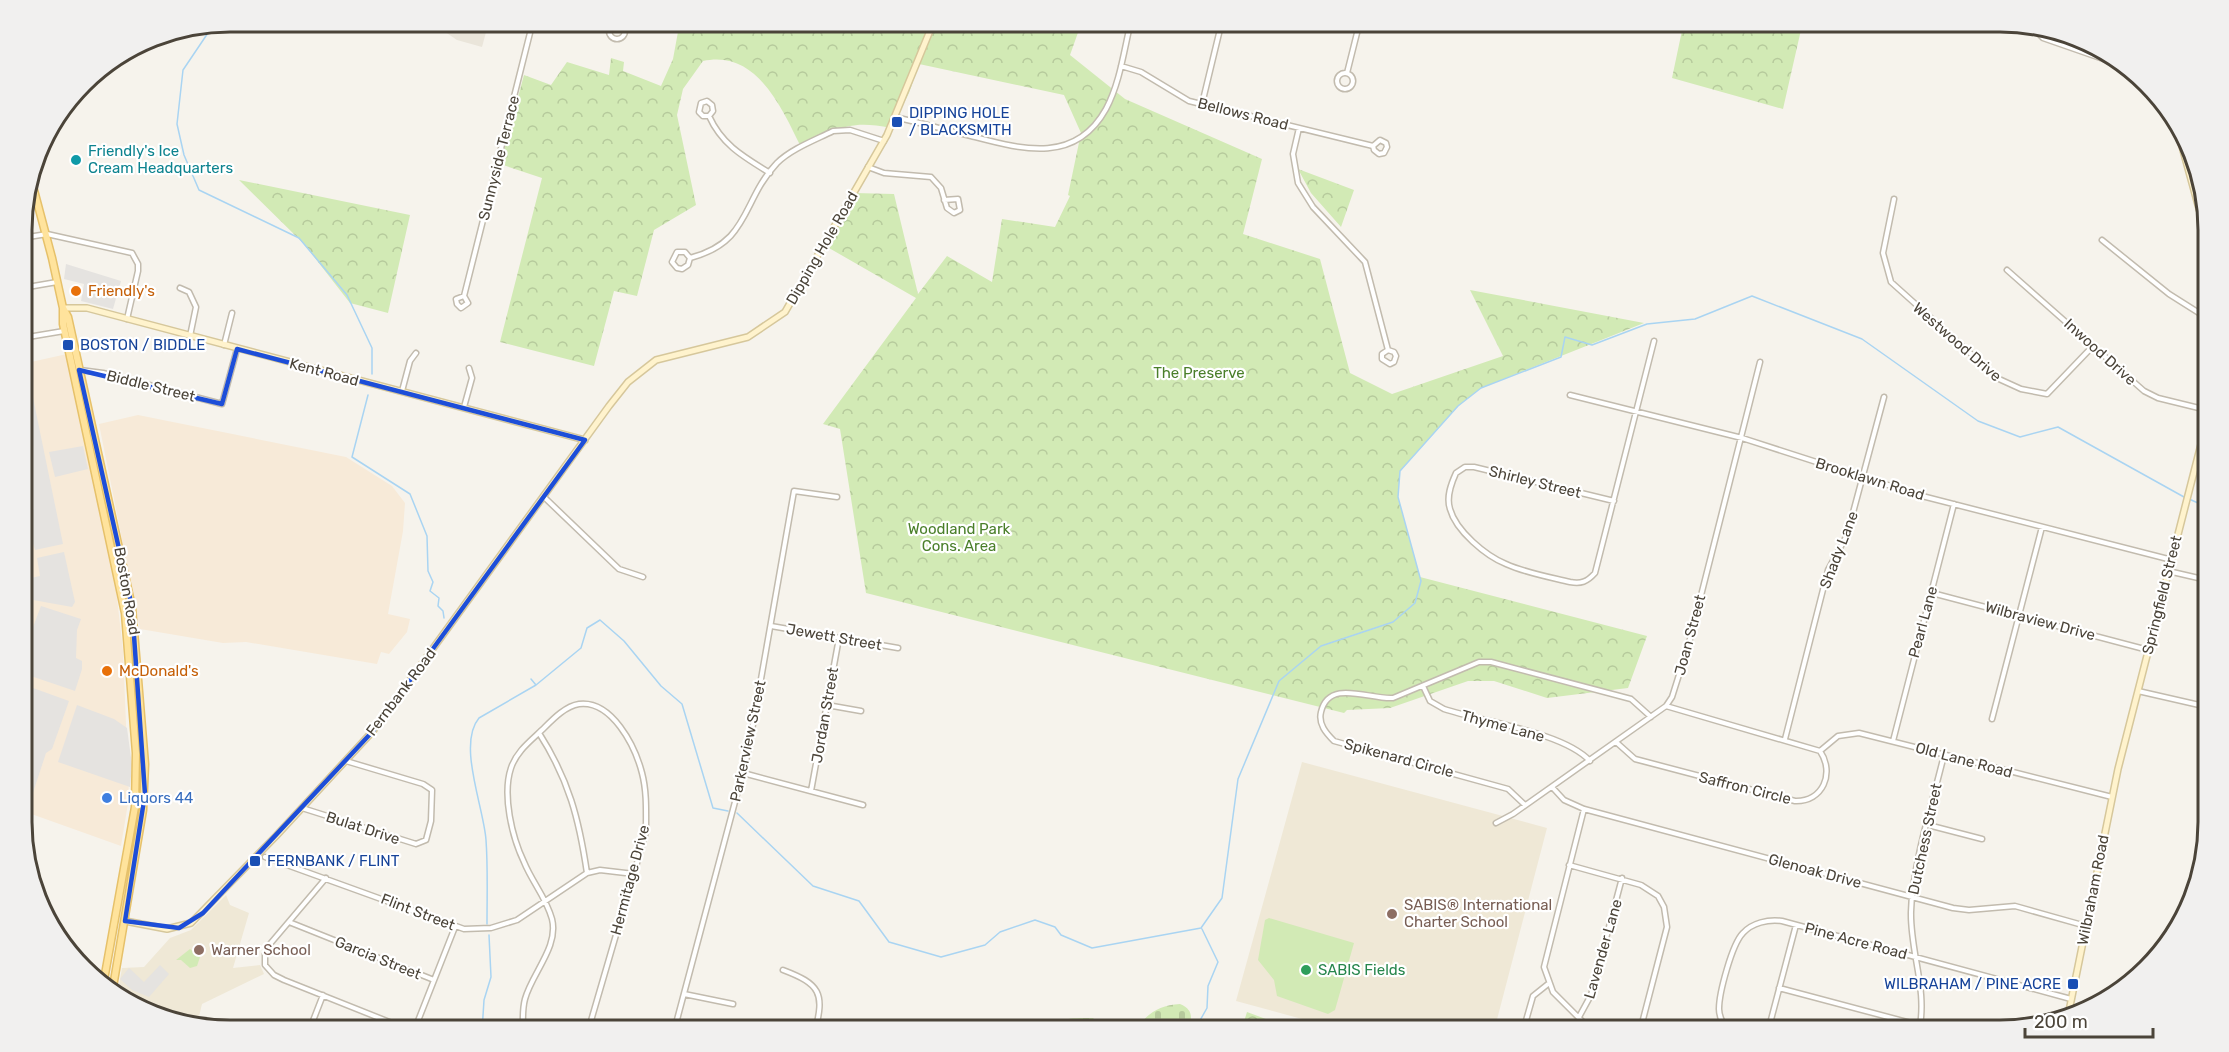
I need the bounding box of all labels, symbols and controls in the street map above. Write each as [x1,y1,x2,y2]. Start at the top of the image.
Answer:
street label: Sunnyside Terrace [475,94,523,222]
street label: Bellows Road [1196,94,1290,134]
place label: DIPPING HOLE / BLACKSMITH [909,104,1012,139]
marker: DIPPING HOLE / BLACKSMITH [890,115,904,129]
place label: Friendly's Ice Cream Headquarters [88,142,233,177]
marker: Friendly's Ice Cream Headquarters [69,153,83,167]
street label: Dipping Hole Road [782,188,862,308]
place label: Friendly's [88,282,155,300]
marker: Friendly's [69,284,83,298]
street label: Westwood Drive [1909,299,2005,385]
street label: Inwood Drive [2060,315,2140,389]
place label: BOSTON / BIDDLE [80,336,205,354]
marker: BOSTON / BIDDLE [61,338,75,352]
street label: Kent Road [287,354,361,390]
park label: The Preserve [1153,364,1245,382]
street label: Biddle Street [105,366,197,406]
street label: Brooklawn Road [1813,454,1927,504]
street label: Shirley Street [1487,462,1583,502]
street label: Shady Lane [1816,509,1862,591]
park label: Woodland Park Cons. Area [908,520,1011,555]
street label: Springfield Street [2139,534,2186,656]
street label: Boston Road [110,546,144,636]
street label: Pearl Lane [1905,584,1941,660]
street label: Joan Street [1671,593,1709,677]
street label: Wilbraview Drive [1983,598,2097,644]
street label: Jewett Street [785,620,883,654]
street label: Fernbank Road [362,645,440,739]
place label: McDonald's [119,662,199,680]
marker: McDonald's [100,664,114,678]
street label: Jordan Street [808,666,842,764]
street label: Parkerview Street [726,678,770,803]
street label: Thyme Lane [1460,706,1546,746]
street label: Spikenard Circle [1342,735,1456,781]
street label: Old Lane Road [1913,738,2015,782]
street label: Saffron Circle [1697,768,1793,808]
street label: Dutchess Street [1904,782,1946,896]
place label: Liquors 44 [119,789,193,807]
marker: Liquors 44 [100,791,114,805]
street label: Bulat Drive [324,808,402,848]
street label: Hermitage Drive [607,823,653,937]
street label: Wilbraham Road [2073,833,2113,947]
street label: Glenoak Drive [1766,850,1864,892]
place label: FERNBANK / FLINT [267,852,400,870]
marker: FERNBANK / FLINT [248,854,262,868]
street label: Flint Street [378,890,458,934]
place label: SABIS® International Charter School [1404,896,1552,931]
street label: Lavender Lane [1580,897,1626,1001]
marker: SABIS® International Charter School [1385,907,1399,921]
street label: Pine Acre Road [1803,919,1909,963]
street label: Garcia Street [332,933,424,983]
place label: Warner School [211,941,311,959]
marker: Warner School [192,943,206,957]
place label: SABIS Fields [1318,961,1406,979]
marker: SABIS Fields [1299,963,1313,977]
place label: WILBRAHAM / PINE ACRE [1884,975,2061,993]
marker: WILBRAHAM / PINE ACRE [2066,977,2080,991]
scale bar [2025,1001,2152,1039]
text: 200 m [2034,1011,2088,1033]

